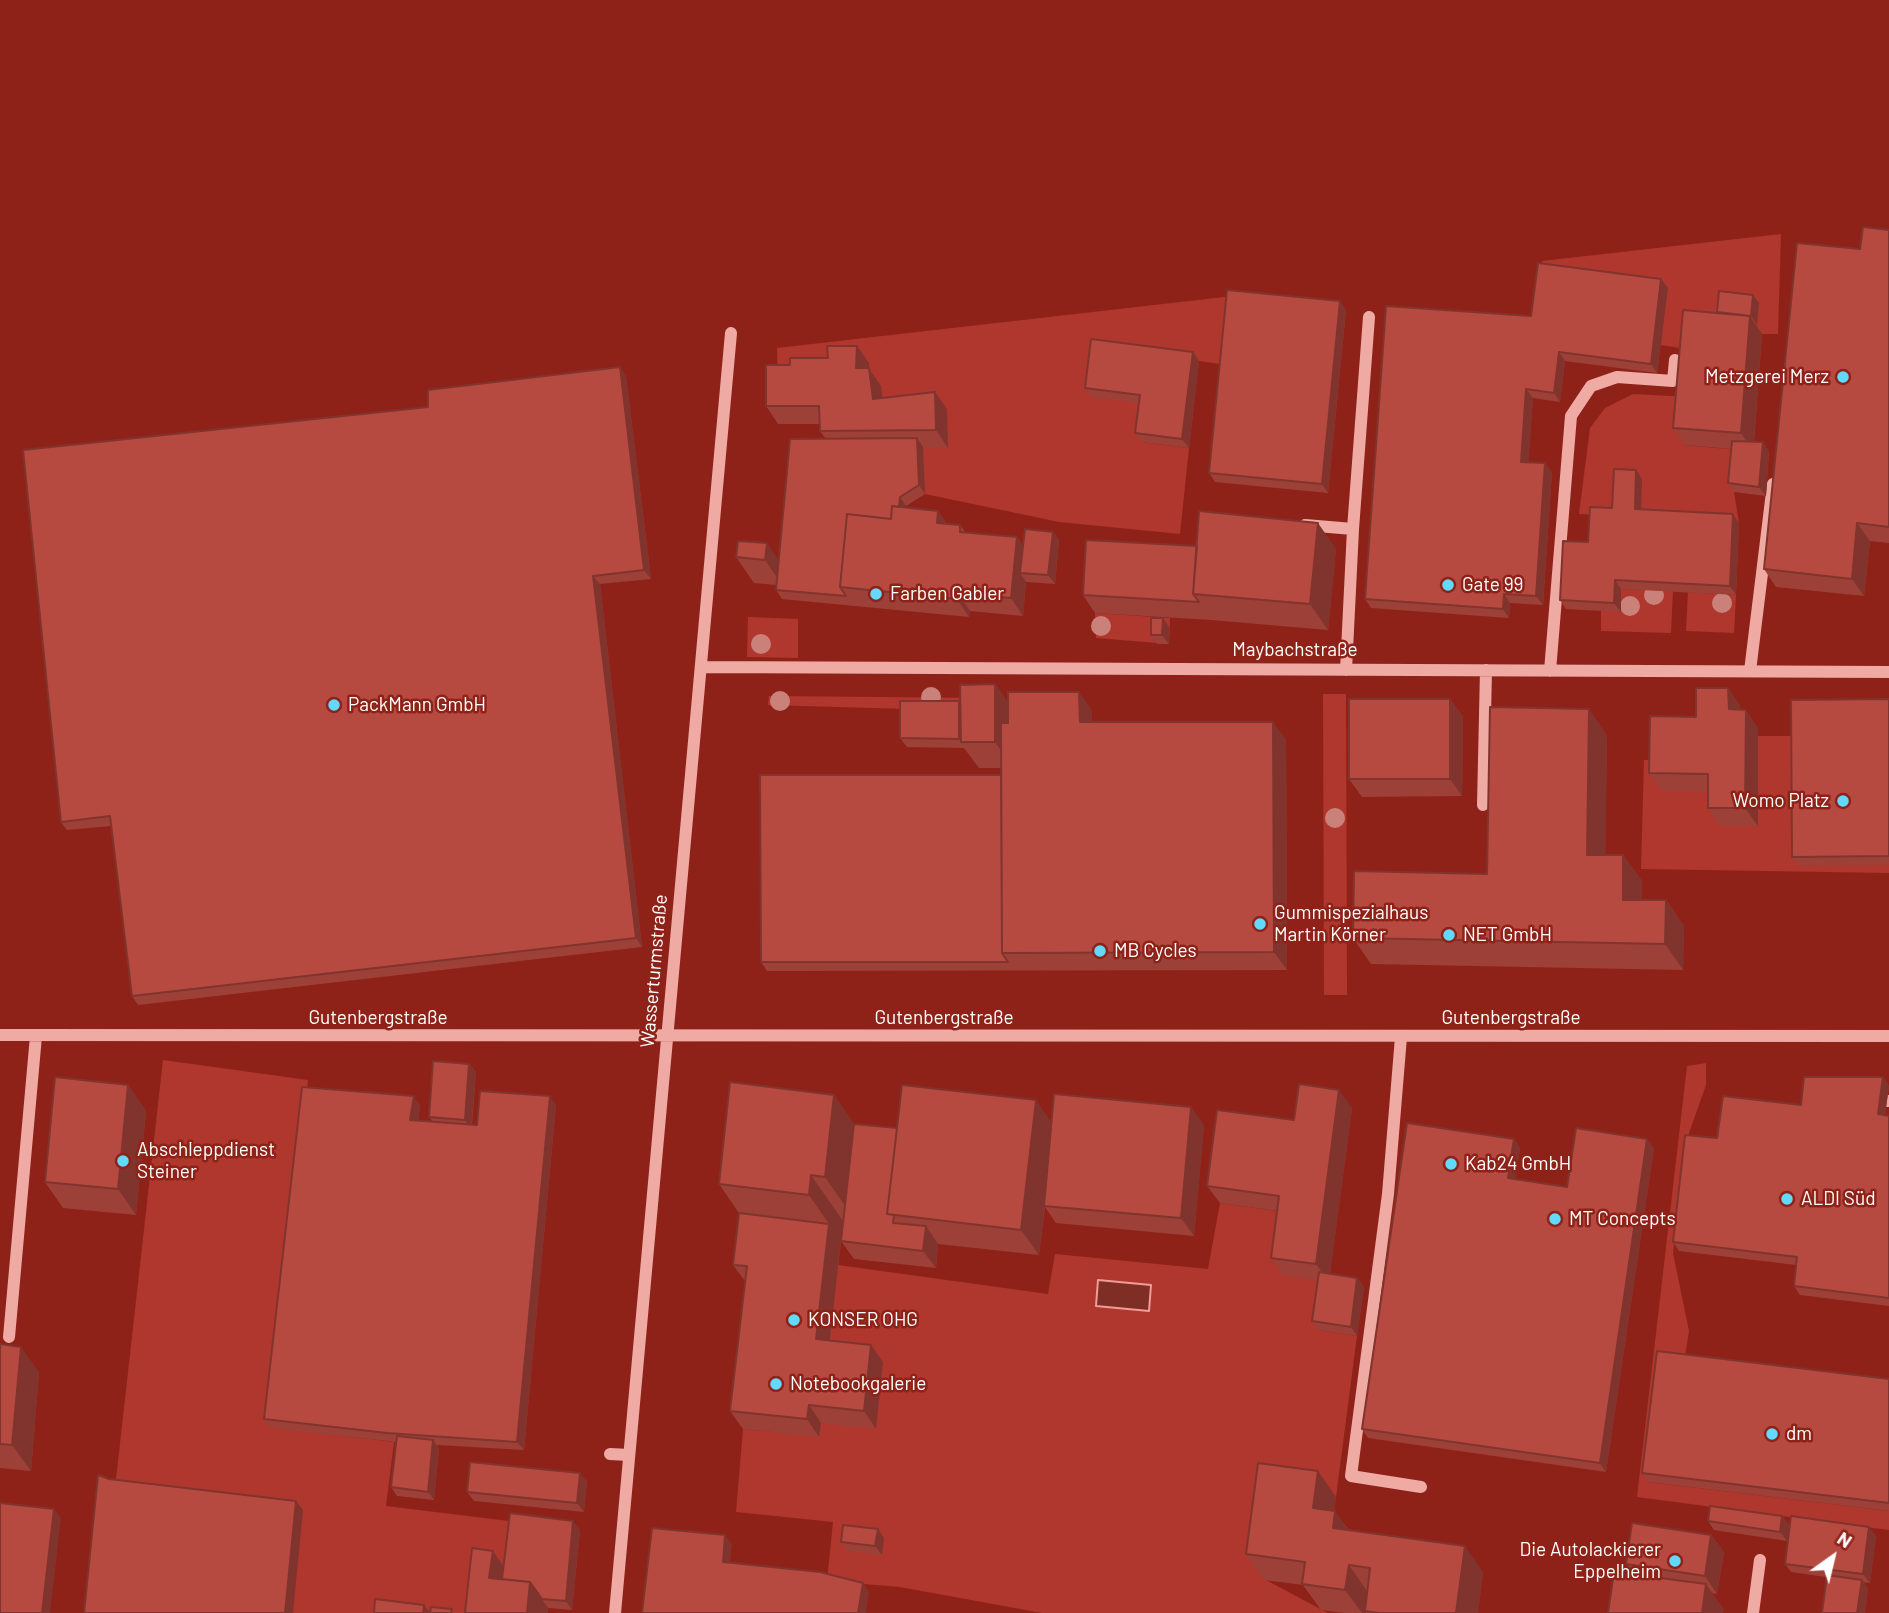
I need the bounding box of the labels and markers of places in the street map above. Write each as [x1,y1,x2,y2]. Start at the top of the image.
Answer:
place label: Metzgerei Merz [1705,366,1829,388]
marker: Metzgerei Merz [1835,369,1851,385]
place label: Gate 99 [1462,574,1524,596]
marker: Gate 99 [1440,577,1456,593]
place label: Farben Gabler [890,583,1004,605]
marker: Farben Gabler [868,586,884,602]
place label: PackMann GmbH [348,694,486,716]
marker: PackMann GmbH [326,697,342,713]
place label: Womo Platz [1733,790,1829,812]
marker: Womo Platz [1835,793,1851,809]
place label: Gummispezialhaus Martin Körner [1274,902,1428,946]
marker: Gummispezialhaus Martin Körner [1252,916,1268,932]
place label: NET GmbH [1463,924,1552,946]
marker: NET GmbH [1441,927,1457,943]
place label: MB Cycles [1114,940,1197,962]
marker: MB Cycles [1092,943,1108,959]
place label: Abschleppdienst Steiner [137,1139,275,1183]
marker: Abschleppdienst Steiner [115,1153,131,1169]
place label: Kab24 GmbH [1465,1153,1571,1175]
marker: Kab24 GmbH [1443,1156,1459,1172]
place label: ALDI Süd [1801,1188,1875,1210]
marker: ALDI Süd [1779,1191,1795,1207]
place label: MT Concepts [1569,1208,1676,1230]
marker: MT Concepts [1547,1211,1563,1227]
place label: KONSER OHG [808,1309,918,1331]
marker: KONSER OHG [786,1312,802,1328]
place label: Notebookgalerie [790,1373,926,1395]
marker: Notebookgalerie [768,1376,784,1392]
place label: dm [1786,1423,1812,1445]
marker: dm [1764,1426,1780,1442]
place label: Die Autolackierer Eppelheim [1519,1539,1661,1583]
marker: Die Autolackierer Eppelheim [1667,1553,1683,1569]

